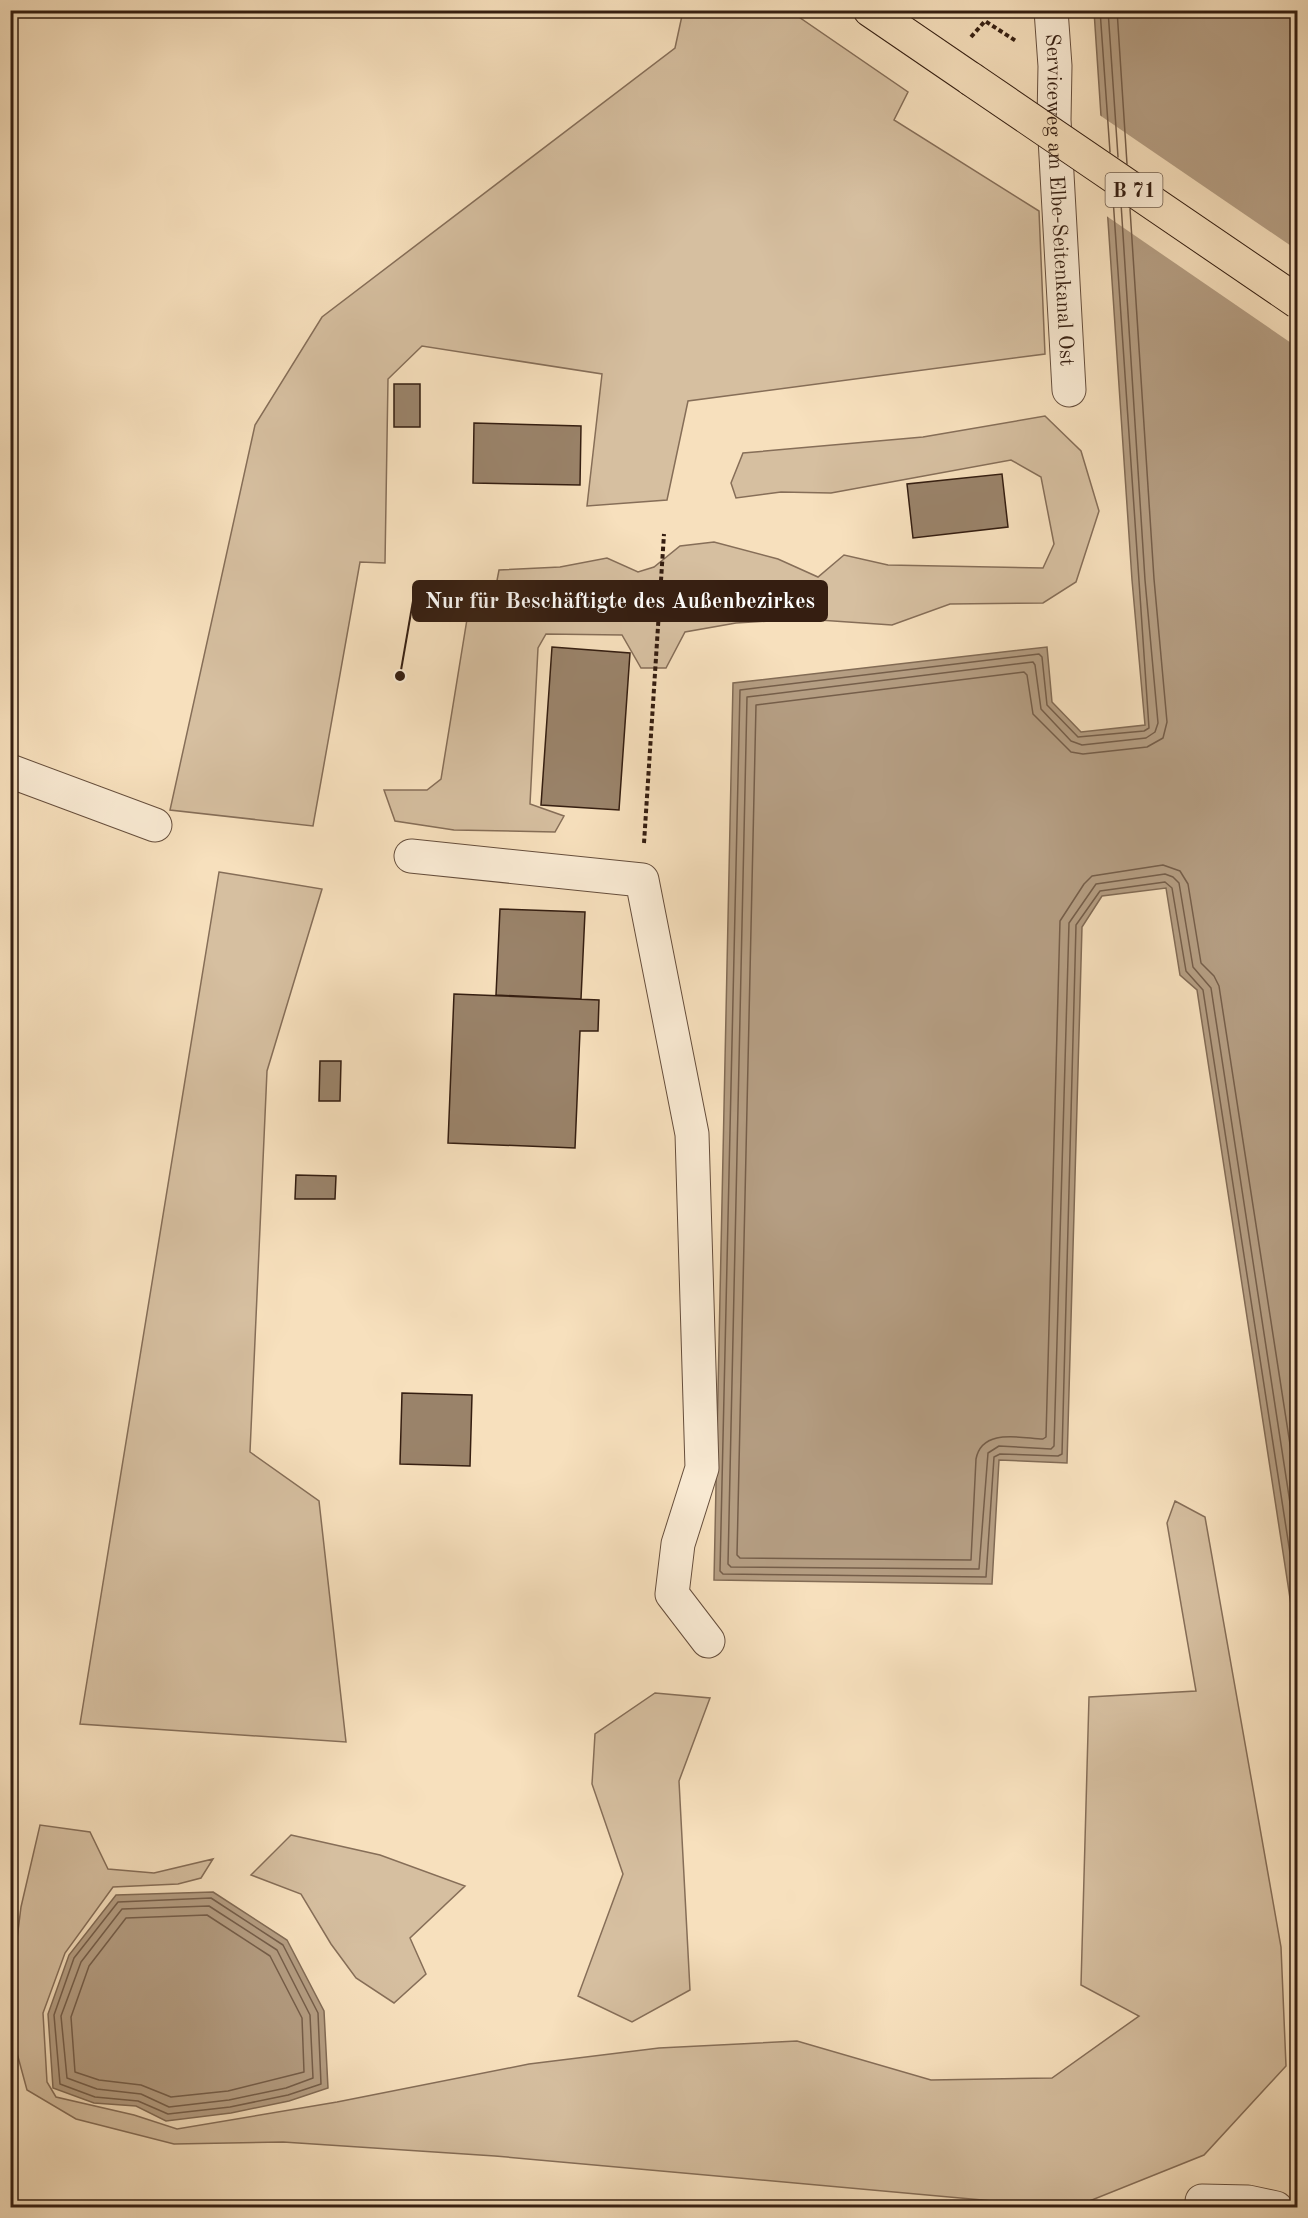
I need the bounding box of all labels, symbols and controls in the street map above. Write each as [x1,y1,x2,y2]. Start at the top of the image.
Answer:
street label: Serviceweg am Elbe-Seitenkanal Ost [1041,33,1077,367]
road number: B 71 [1106,173,1162,207]
callout: Nur für Beschäftigte des Außenbezirkes [413,581,827,621]
text: Nur für Beschäftigte des Außenbezirkes [425,591,815,613]

